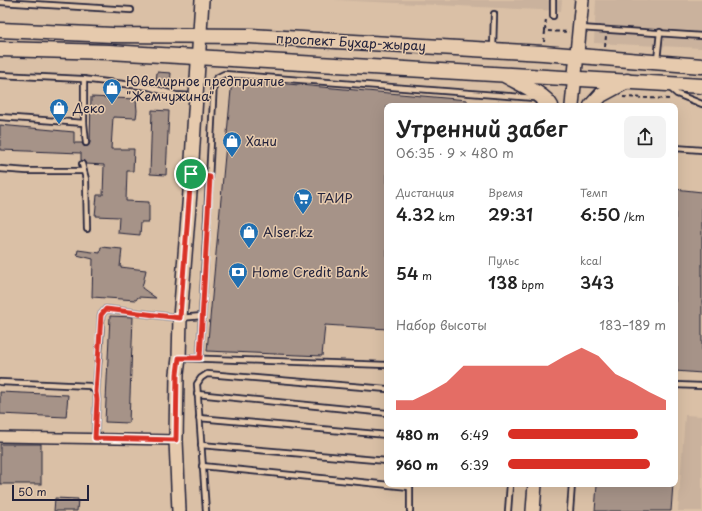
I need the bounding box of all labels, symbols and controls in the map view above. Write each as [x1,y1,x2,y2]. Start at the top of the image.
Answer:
street label: проспект Бухар-жырау [276,28,426,55]
place label: Ювелирное предприятие "Жемчужина" [126,71,285,105]
shop icon: Ювелирное предприятие "Жемчужина" [101,77,123,105]
shop icon: Деко [48,97,70,125]
place label: Деко [72,98,105,117]
text: Утренний забег [396,111,567,144]
button: share [624,116,666,158]
shop icon: Хани [221,130,243,158]
place label: Хани [246,131,277,150]
text: 06:35 · 9 × 480 m [396,143,514,162]
pin [174,157,208,191]
icon: arrive [180,163,202,185]
text: Дистанция [396,184,454,201]
text: Время [488,184,523,201]
text: Темп [580,184,608,201]
supermarket icon: ТАИР [292,187,314,215]
place label: ТАИР [317,188,353,207]
text: 4.32 [396,201,435,227]
text: 29:31 [488,201,533,227]
text: 6:50 [580,201,620,227]
text: km [435,208,455,225]
text: /km [620,208,645,225]
shop icon: Alser.kz [238,221,260,249]
place label: Alser.kz [263,222,313,241]
text: Пульс [488,252,519,269]
text: kcal [580,252,602,269]
text: 54 [396,260,418,286]
bank icon: Home Credit Bank [227,261,249,289]
place label: Home Credit Bank [252,262,368,281]
text: m [418,267,432,284]
text: 138 [488,269,518,295]
text: 343 [580,269,614,295]
text: bpm [518,276,544,293]
text: Набор высоты [396,315,487,334]
text: 183–189 m [599,315,666,334]
text: 480 m [396,425,439,444]
text: 6:49 [460,425,489,444]
text: 960 m [396,455,438,474]
text: 6:39 [460,455,489,474]
scale bar [12,483,89,502]
text: 50 m [18,483,47,500]

